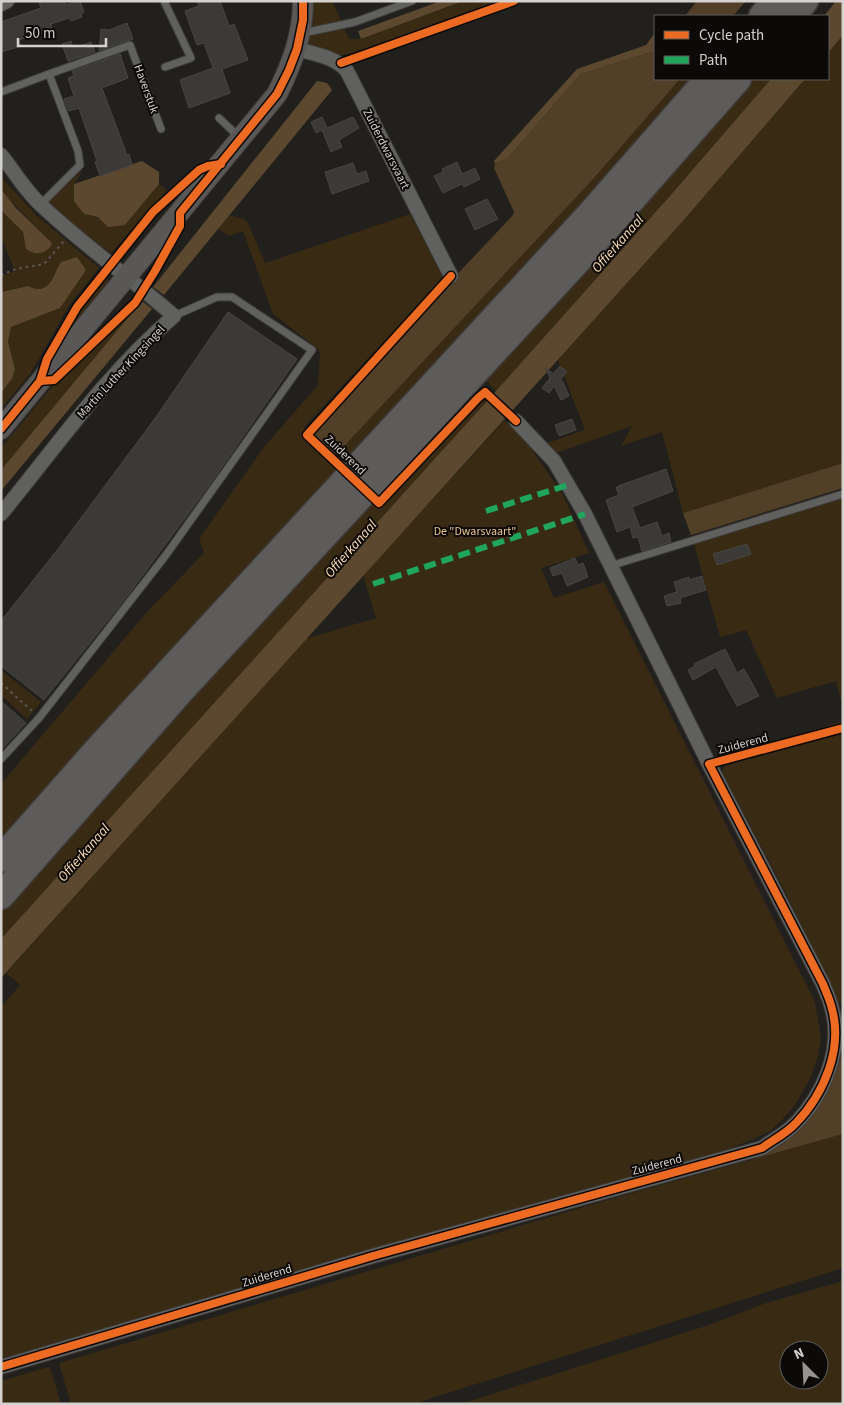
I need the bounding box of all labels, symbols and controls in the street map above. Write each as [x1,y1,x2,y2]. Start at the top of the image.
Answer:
scale bar [18,15,105,47]
legend [654,15,829,80]
text: 50 m [25,23,55,44]
text: Cycle path [699,25,764,46]
text: Path [699,50,727,71]
street label: Haverstuk [129,62,163,116]
street label: Zuiderdwarsvaart [358,106,414,192]
water label: Offierkanaal [587,210,649,277]
street label: Martin Luther Kingsingel [73,322,169,422]
street label: Zuiderend [321,431,369,479]
water label: Offierkanaal [320,515,382,582]
park label: De "Dwarsvaart" [434,523,516,540]
street label: Zuiderend [716,729,770,759]
water label: Offierkanaal [53,819,115,886]
street label: Zuiderend [630,1150,684,1180]
street label: Zuiderend [240,1260,294,1292]
north arrow [779,1340,829,1390]
text: N [791,1343,807,1365]

